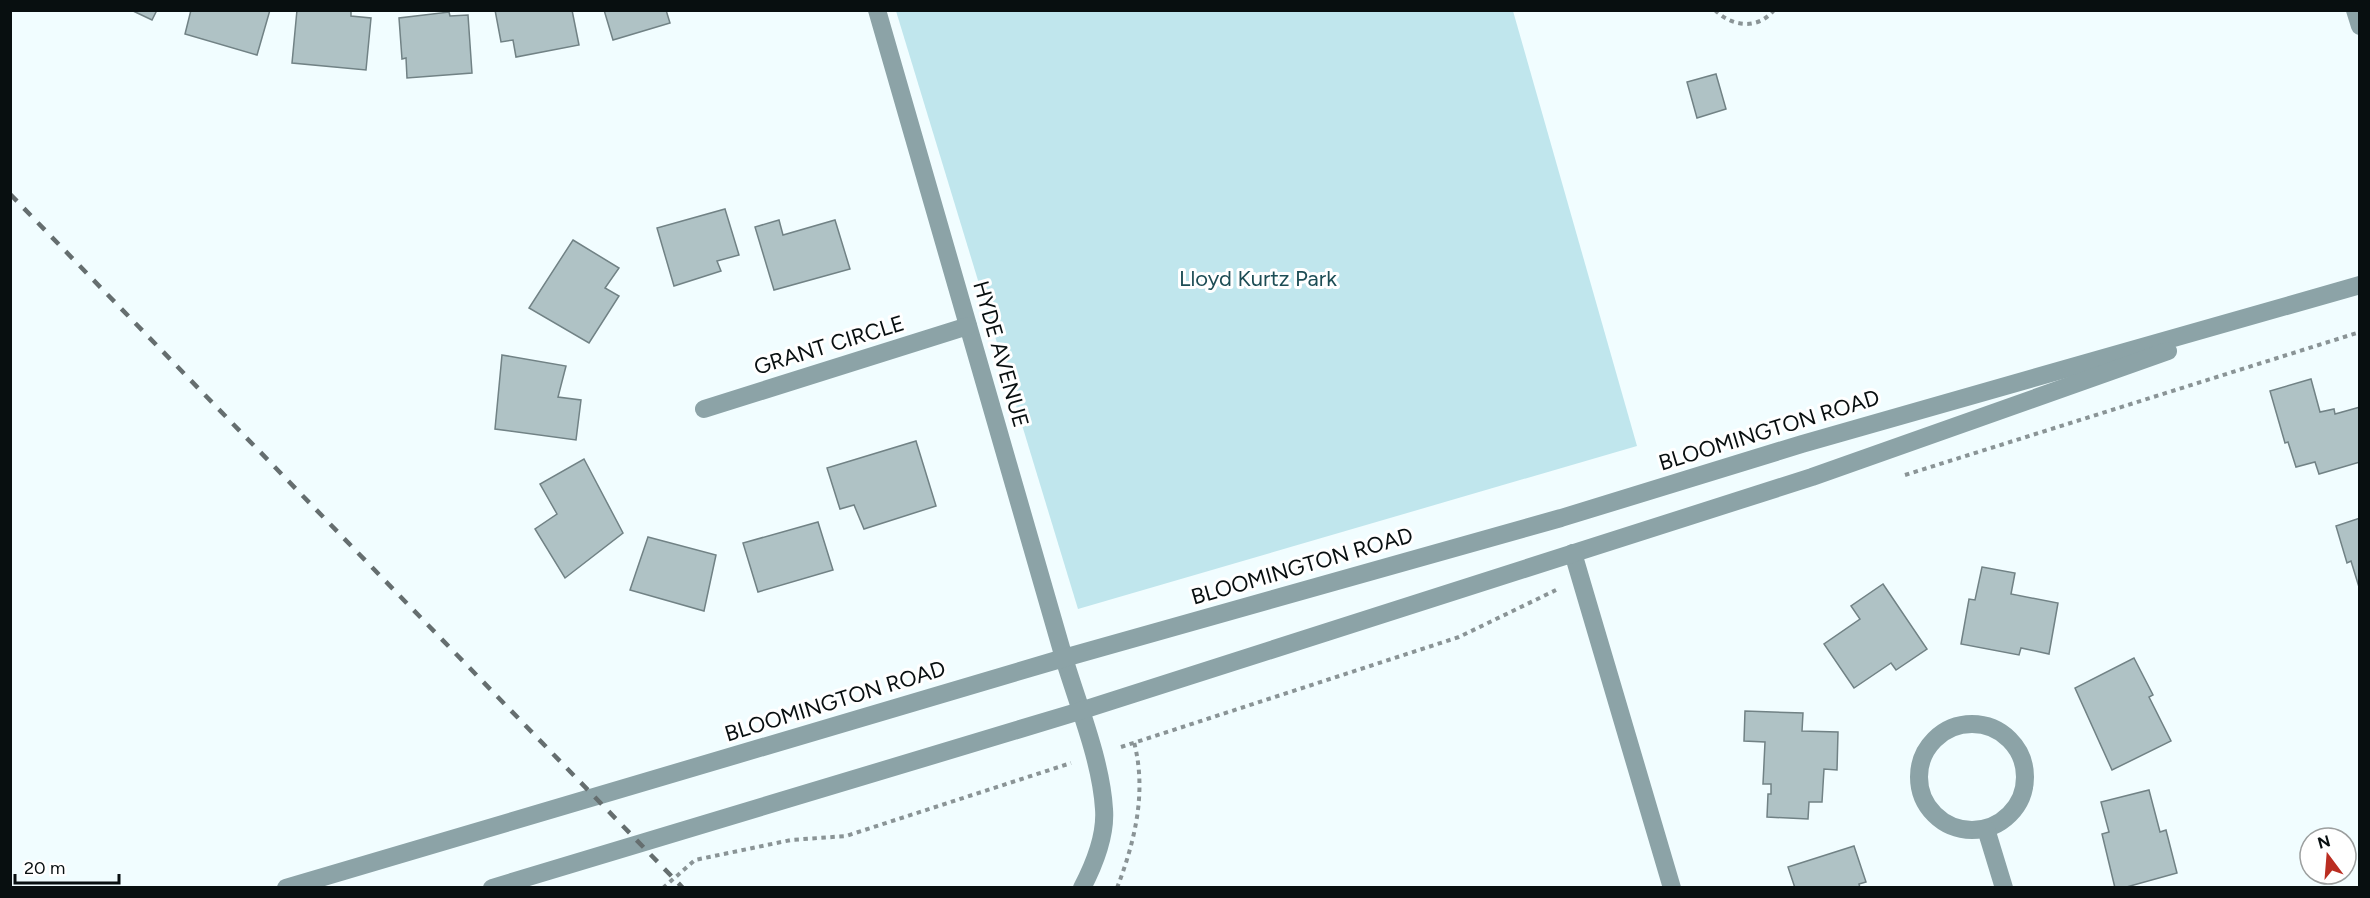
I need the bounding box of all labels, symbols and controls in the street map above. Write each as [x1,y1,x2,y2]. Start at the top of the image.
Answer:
park label: Lloyd Kurtz Park [1179,265,1337,292]
street label: HYDE AVENUE [967,278,1035,430]
street label: GRANT CIRCLE [750,309,908,381]
street label: BLOOMINGTON ROAD [1655,384,1883,476]
street label: BLOOMINGTON ROAD [1188,521,1416,611]
street label: BLOOMINGTON ROAD [721,655,949,747]
north arrow [2298,826,2358,886]
text: N [2315,831,2333,853]
scale bar [15,847,118,885]
text: 20 m [24,857,65,879]

